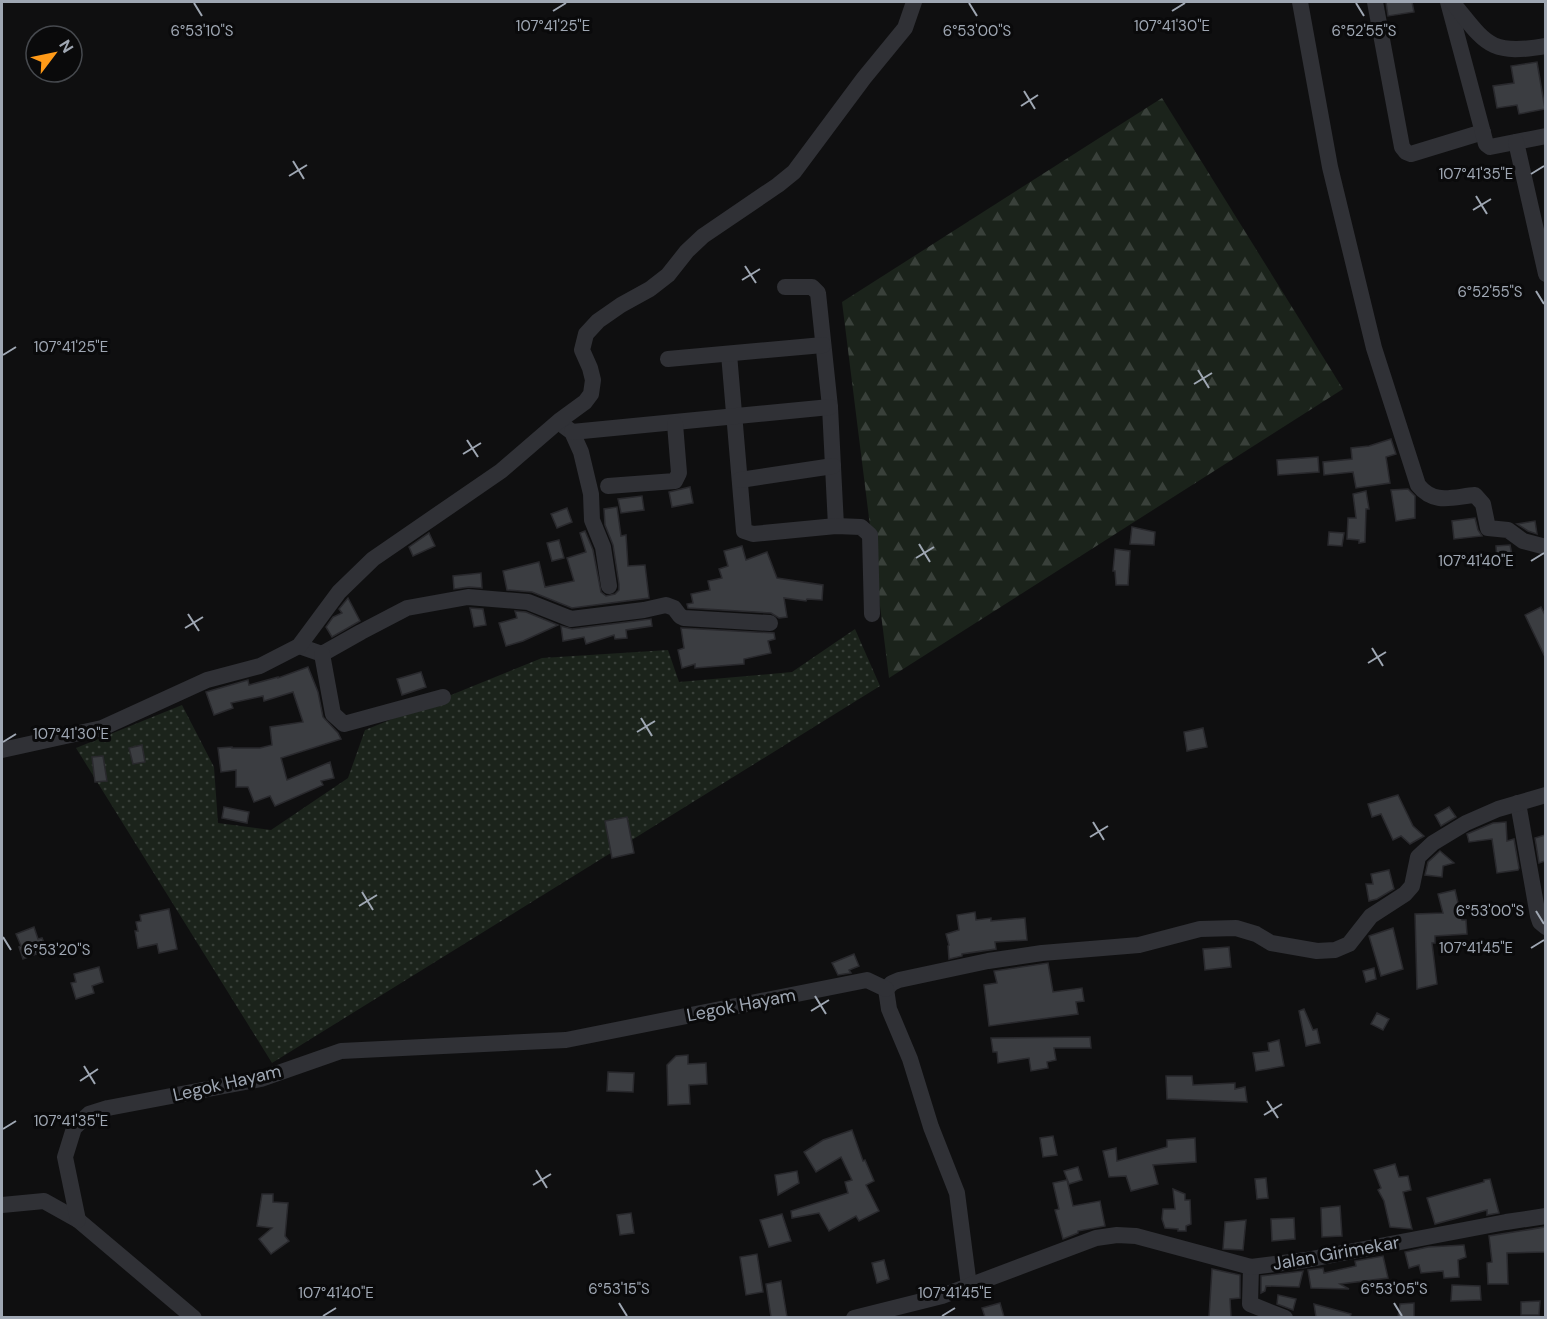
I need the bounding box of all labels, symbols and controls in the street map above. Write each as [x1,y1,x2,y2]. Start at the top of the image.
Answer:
text: 107°41'25"E [516,16,590,36]
text: 107°41'30"E [1134,16,1210,36]
text: 6°53'10"S [171,21,234,41]
text: 6°53'00"S [943,21,1012,41]
text: 6°52'55"S [1331,21,1397,41]
north arrow [24,24,84,84]
text: N [54,36,78,57]
text: 107°41'35"E [1439,164,1513,184]
text: 6°52'55"S [1457,282,1523,302]
text: 107°41'25"E [34,337,108,357]
text: 107°41'40"E [1438,551,1514,571]
text: 107°41'30"E [33,724,109,744]
text: 6°53'00"S [1456,901,1525,921]
text: 107°41'45"E [1439,938,1513,958]
text: 6°53'20"S [24,940,91,960]
street label: Legok Hayam [684,983,798,1027]
street label: Legok Hayam [170,1059,284,1107]
text: 107°41'35"E [34,1111,108,1131]
street label: Jalan Girimekar [1271,1230,1402,1276]
text: 6°53'15"S [588,1279,650,1299]
text: 6°53'05"S [1360,1279,1428,1299]
text: 107°41'40"E [298,1283,374,1303]
text: 107°41'45"E [918,1283,992,1303]

